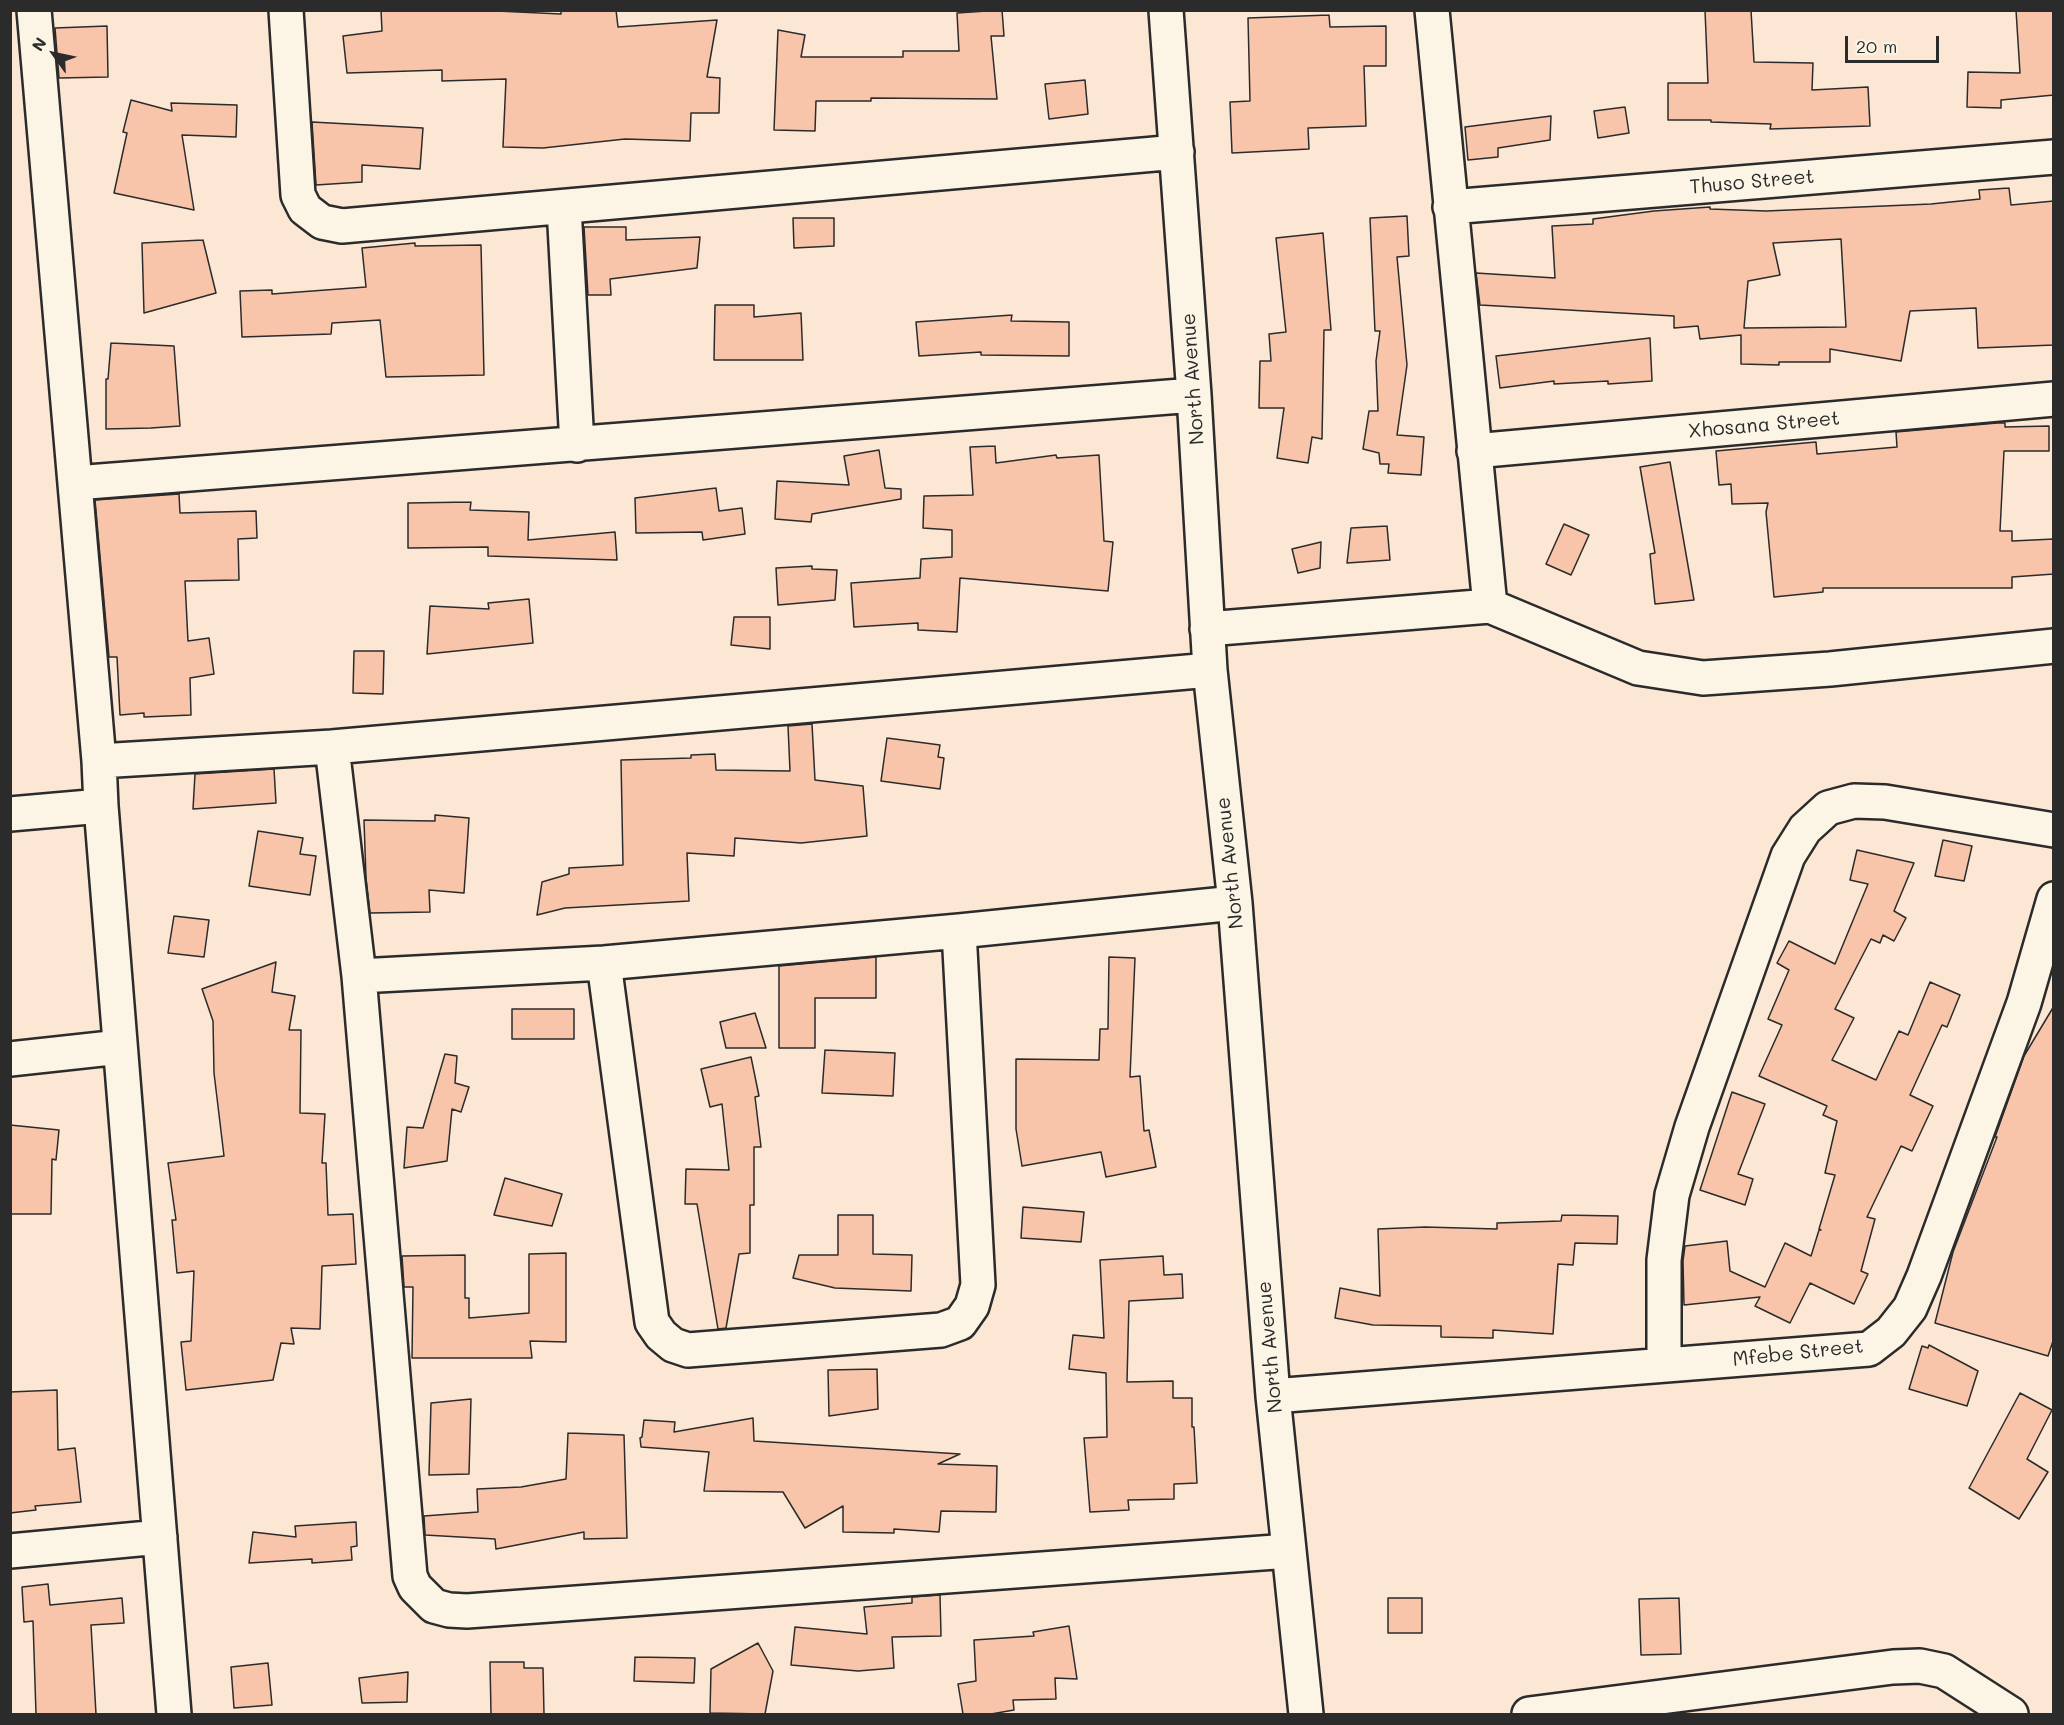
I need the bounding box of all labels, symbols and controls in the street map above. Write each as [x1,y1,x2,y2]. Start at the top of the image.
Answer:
north arrow [24,24,84,84]
scale bar [1848,24,1942,62]
text: N [26,33,51,55]
text: 20 m [1856,34,1897,58]
street label: Thuso Street [1689,165,1815,199]
street label: North Avenue [1176,312,1210,446]
street label: Xhosana Street [1687,406,1841,444]
street label: North Avenue [1211,796,1249,930]
street label: North Avenue [1252,1280,1288,1414]
street label: Mfebe Street [1731,1334,1865,1372]

